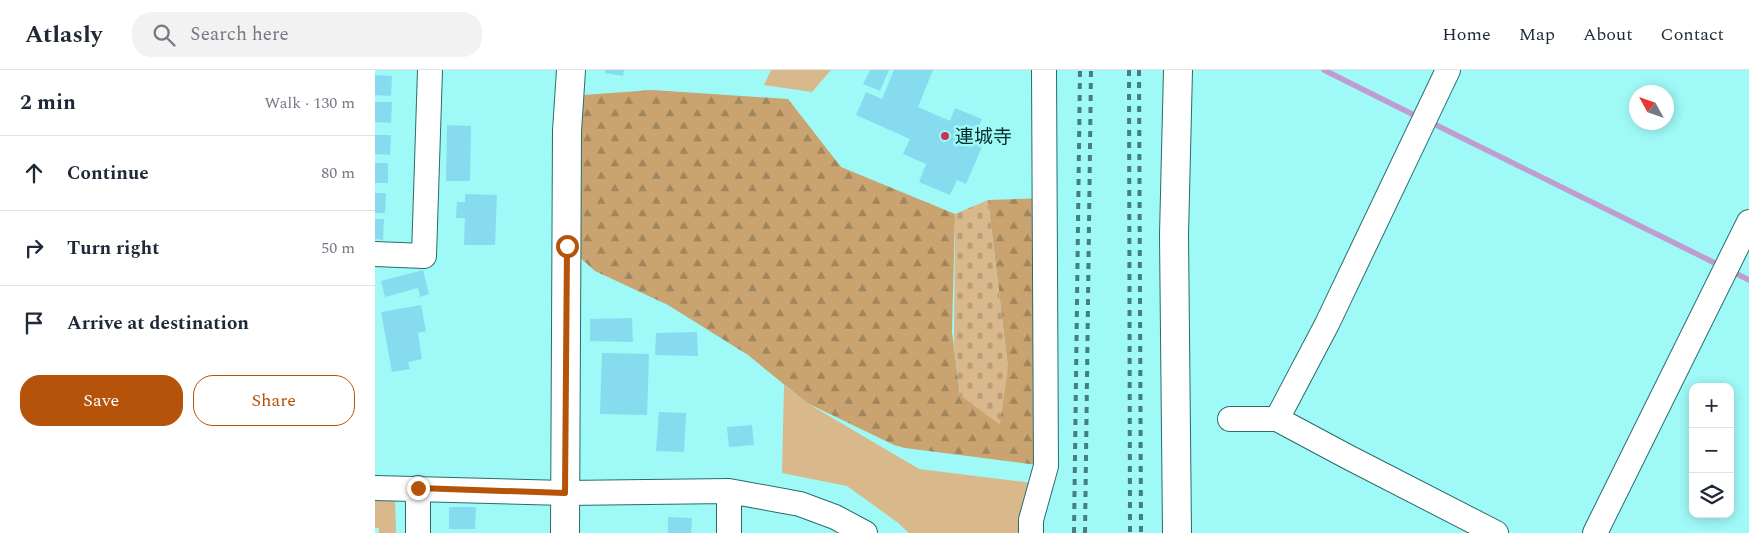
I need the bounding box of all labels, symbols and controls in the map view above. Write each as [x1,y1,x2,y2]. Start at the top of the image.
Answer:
search box [132,12,482,57]
text: Atlasly [25,17,102,53]
text: Search here [190,20,289,49]
icon: search [150,21,178,49]
text: Home [1442,21,1491,48]
text: Map [1519,21,1555,48]
text: About [1583,21,1633,48]
text: Contact [1661,21,1724,48]
north arrow [1629,85,1674,130]
text: 2 min [20,87,76,119]
text: Walk · 130 m [264,91,355,115]
place label: 連城寺 [955,123,1012,152]
marker: 連城寺 [939,130,951,142]
icon: ahead [20,159,48,187]
text: Continue [67,159,149,188]
text: 80 m [321,161,355,185]
icon: right [20,234,48,262]
text: Turn right [67,234,160,263]
route start [556,235,579,258]
text: 50 m [321,236,355,260]
icon: arrive [20,309,48,337]
text: Arrive at destination [67,309,249,338]
button: Save [20,375,183,426]
button: Share [193,375,355,426]
map controls [1689,383,1734,518]
button: + [1689,383,1734,428]
button: − [1689,428,1734,473]
button: layers [1689,473,1734,518]
route end [407,477,430,500]

